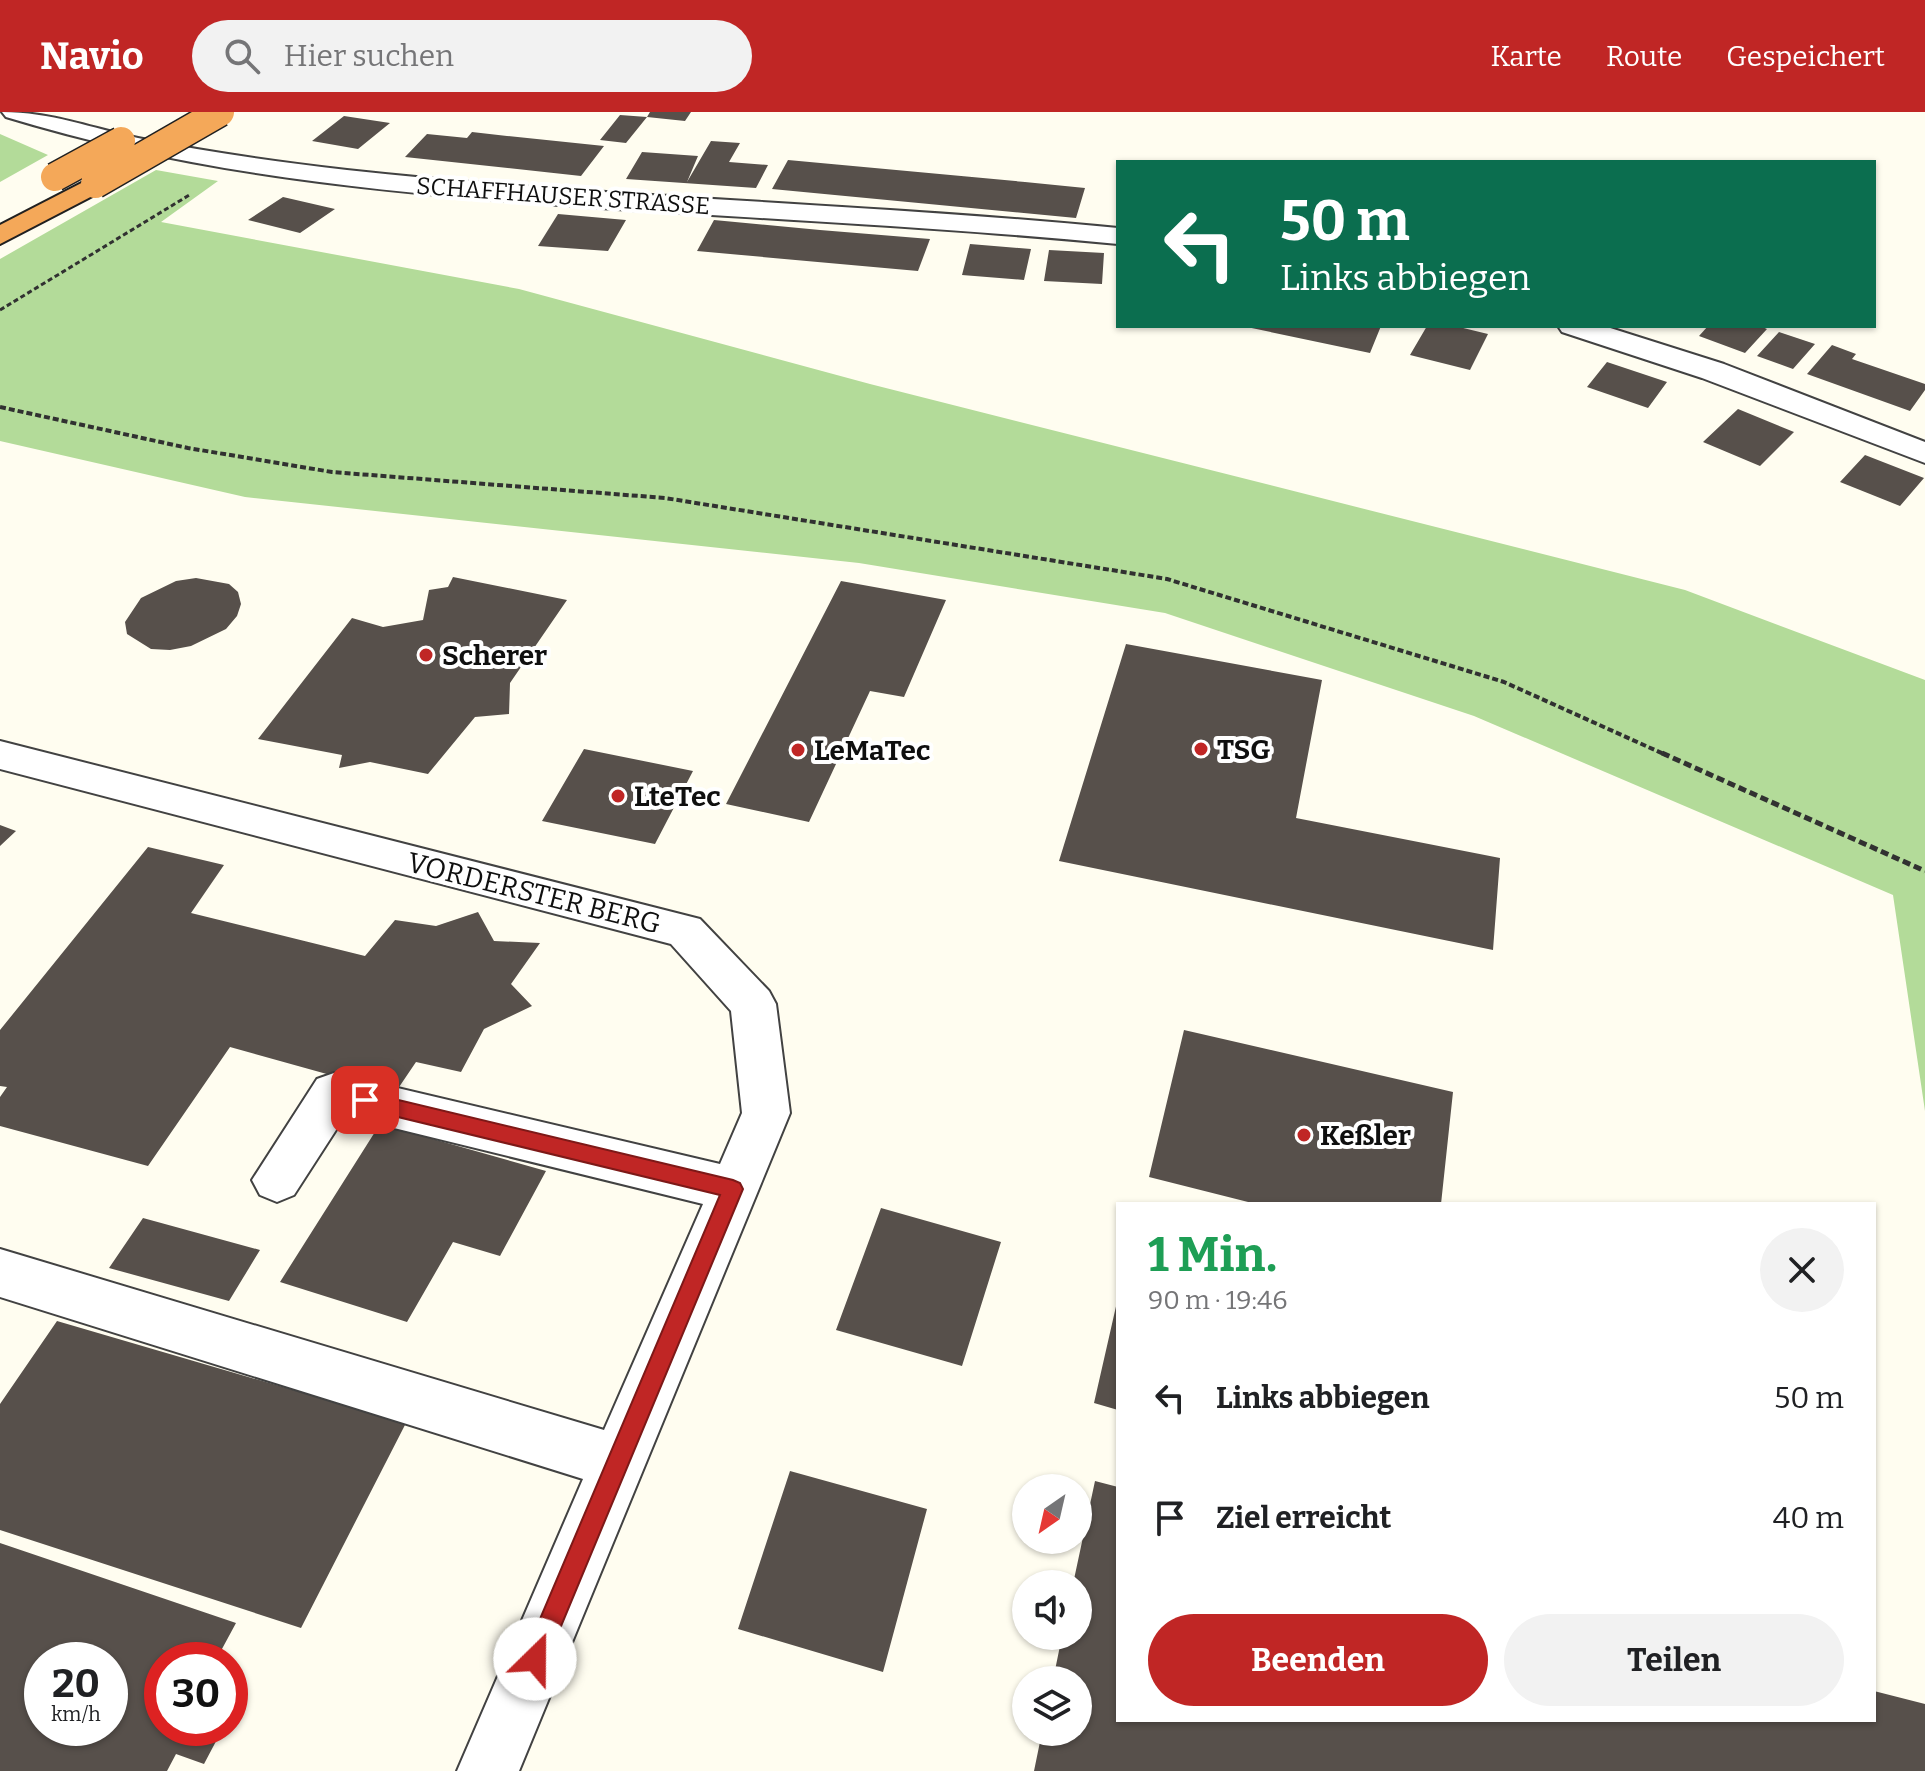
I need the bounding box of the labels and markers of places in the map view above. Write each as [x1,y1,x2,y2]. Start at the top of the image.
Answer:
place label: Scherer [442,639,547,672]
marker: Scherer [417,646,435,664]
place label: TSG [1217,733,1270,766]
place label: LeMaTec [814,734,930,767]
marker: TSG [1192,740,1210,758]
marker: LeMaTec [789,741,807,759]
place label: LteTec [634,780,721,813]
marker: LteTec [609,787,627,805]
pin [331,1066,399,1134]
place label: Keßler [1320,1119,1411,1152]
marker: Keßler [1295,1126,1313,1144]

